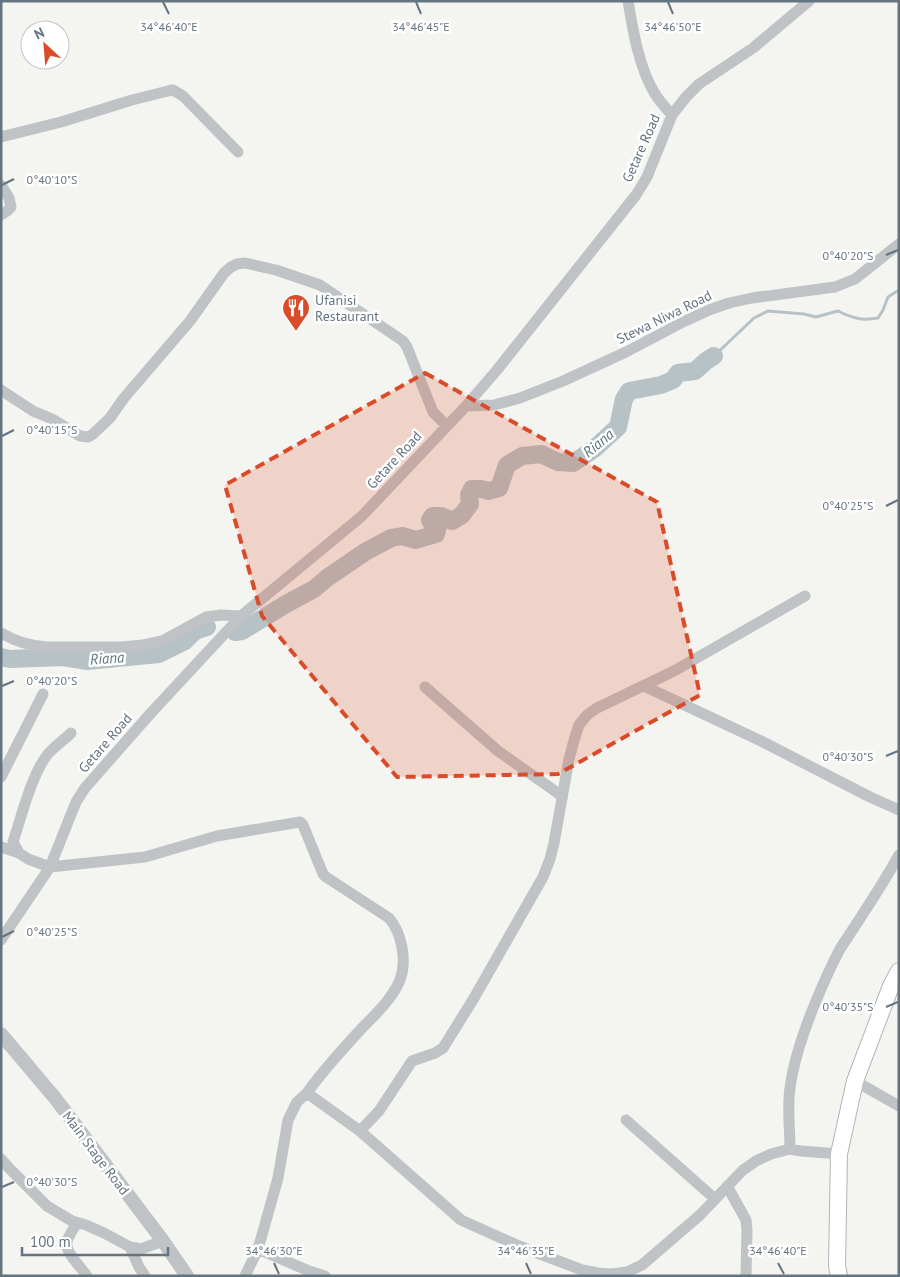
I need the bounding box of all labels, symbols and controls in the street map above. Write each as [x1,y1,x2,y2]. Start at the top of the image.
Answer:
text: 34°46'40"E [140,19,198,34]
text: 34°46'45"E [392,19,450,34]
text: 34°46'50"E [644,19,702,34]
north arrow [20,20,70,70]
text: N [31,23,47,43]
street label: Getare Road [618,111,664,185]
text: 0°40'10"S [27,172,77,187]
text: 0°40'20"S [823,248,873,263]
street label: Stewa Niwa Road [613,286,715,348]
place label: Ufanisi Restaurant [315,291,379,325]
restaurant icon: Ufanisi Restaurant [281,293,311,332]
text: 0°40'15"S [27,422,77,437]
water label: Riana [579,424,618,461]
street label: Getare Road [363,427,425,493]
text: 0°40'25"S [823,498,873,513]
water label: Riana [89,647,126,669]
text: 0°40'20"S [27,673,77,688]
street label: Getare Road [74,710,136,776]
text: 0°40'30"S [823,749,873,764]
text: 0°40'25"S [27,924,77,939]
text: 0°40'35"S [823,999,873,1014]
street label: Main Stage Road [59,1108,133,1198]
text: 0°40'30"S [27,1174,77,1189]
scale bar [22,1224,169,1256]
text: 100 m [30,1232,71,1251]
text: 34°46'30"E [245,1243,303,1258]
text: 34°46'35"E [497,1243,555,1258]
text: 34°46'40"E [749,1243,807,1258]

